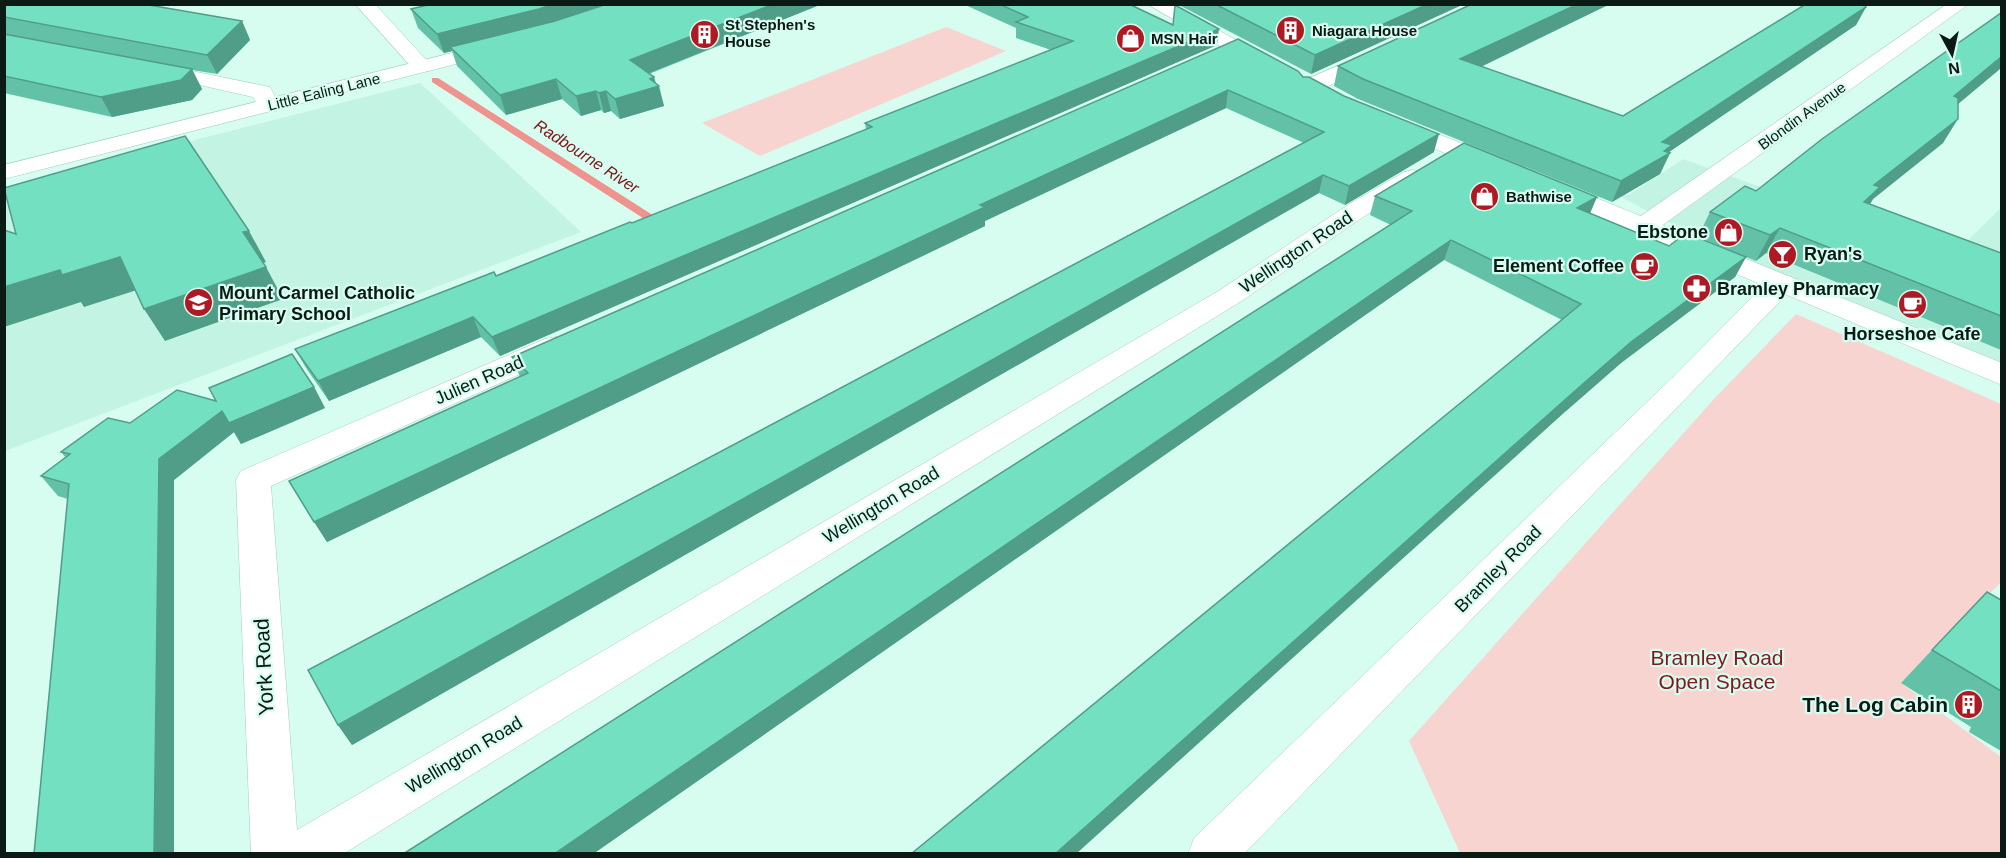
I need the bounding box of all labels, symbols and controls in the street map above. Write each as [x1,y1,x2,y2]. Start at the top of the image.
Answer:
building icon: Niagara House [1275,15,1307,47]
place label: St Stephen's House [725,16,815,50]
building icon: St Stephen's House [688,18,720,50]
place label: Niagara House [1312,22,1417,39]
shop icon: MSN Hair [1114,23,1146,55]
north arrow [1922,24,1982,84]
place label: MSN Hair [1151,30,1218,47]
text: N [1947,59,1961,78]
street label: Little Ealing Lane [266,69,382,114]
street label: Blondin Avenue [1755,78,1849,153]
water label: Radbourne River [531,116,643,197]
shop icon: Bathwise [1469,181,1501,213]
place label: Bathwise [1506,188,1572,205]
street label: Wellington Road [1236,207,1356,297]
shop icon: Ebstone [1713,216,1745,248]
place label: Ebstone [1637,222,1708,242]
bar icon: Ryan's [1767,238,1799,270]
place label: Ryan's [1804,244,1862,264]
cafe icon: Element Coffee [1629,250,1661,282]
place label: Element Coffee [1493,256,1624,276]
pharmacy icon: Bramley Pharmacy [1680,273,1712,305]
place label: Bramley Pharmacy [1717,279,1879,299]
place label: Mount Carmel Catholic Primary School [219,283,415,324]
school or university icon: Mount Carmel Catholic Primary School [182,287,214,319]
cafe icon: Horseshoe Cafe [1896,289,1928,321]
place label: Horseshoe Cafe [1843,324,1981,344]
street label: Julien Road [432,352,526,408]
street label: Wellington Road [819,463,943,547]
street label: Bramley Road [1451,522,1545,616]
street label: York Road [249,618,278,716]
park label: Bramley Road Open Space [1650,646,1784,693]
building icon: The Log Cabin [1953,689,1985,721]
place label: The Log Cabin [1802,693,1948,716]
street label: Wellington Road [402,713,526,797]

